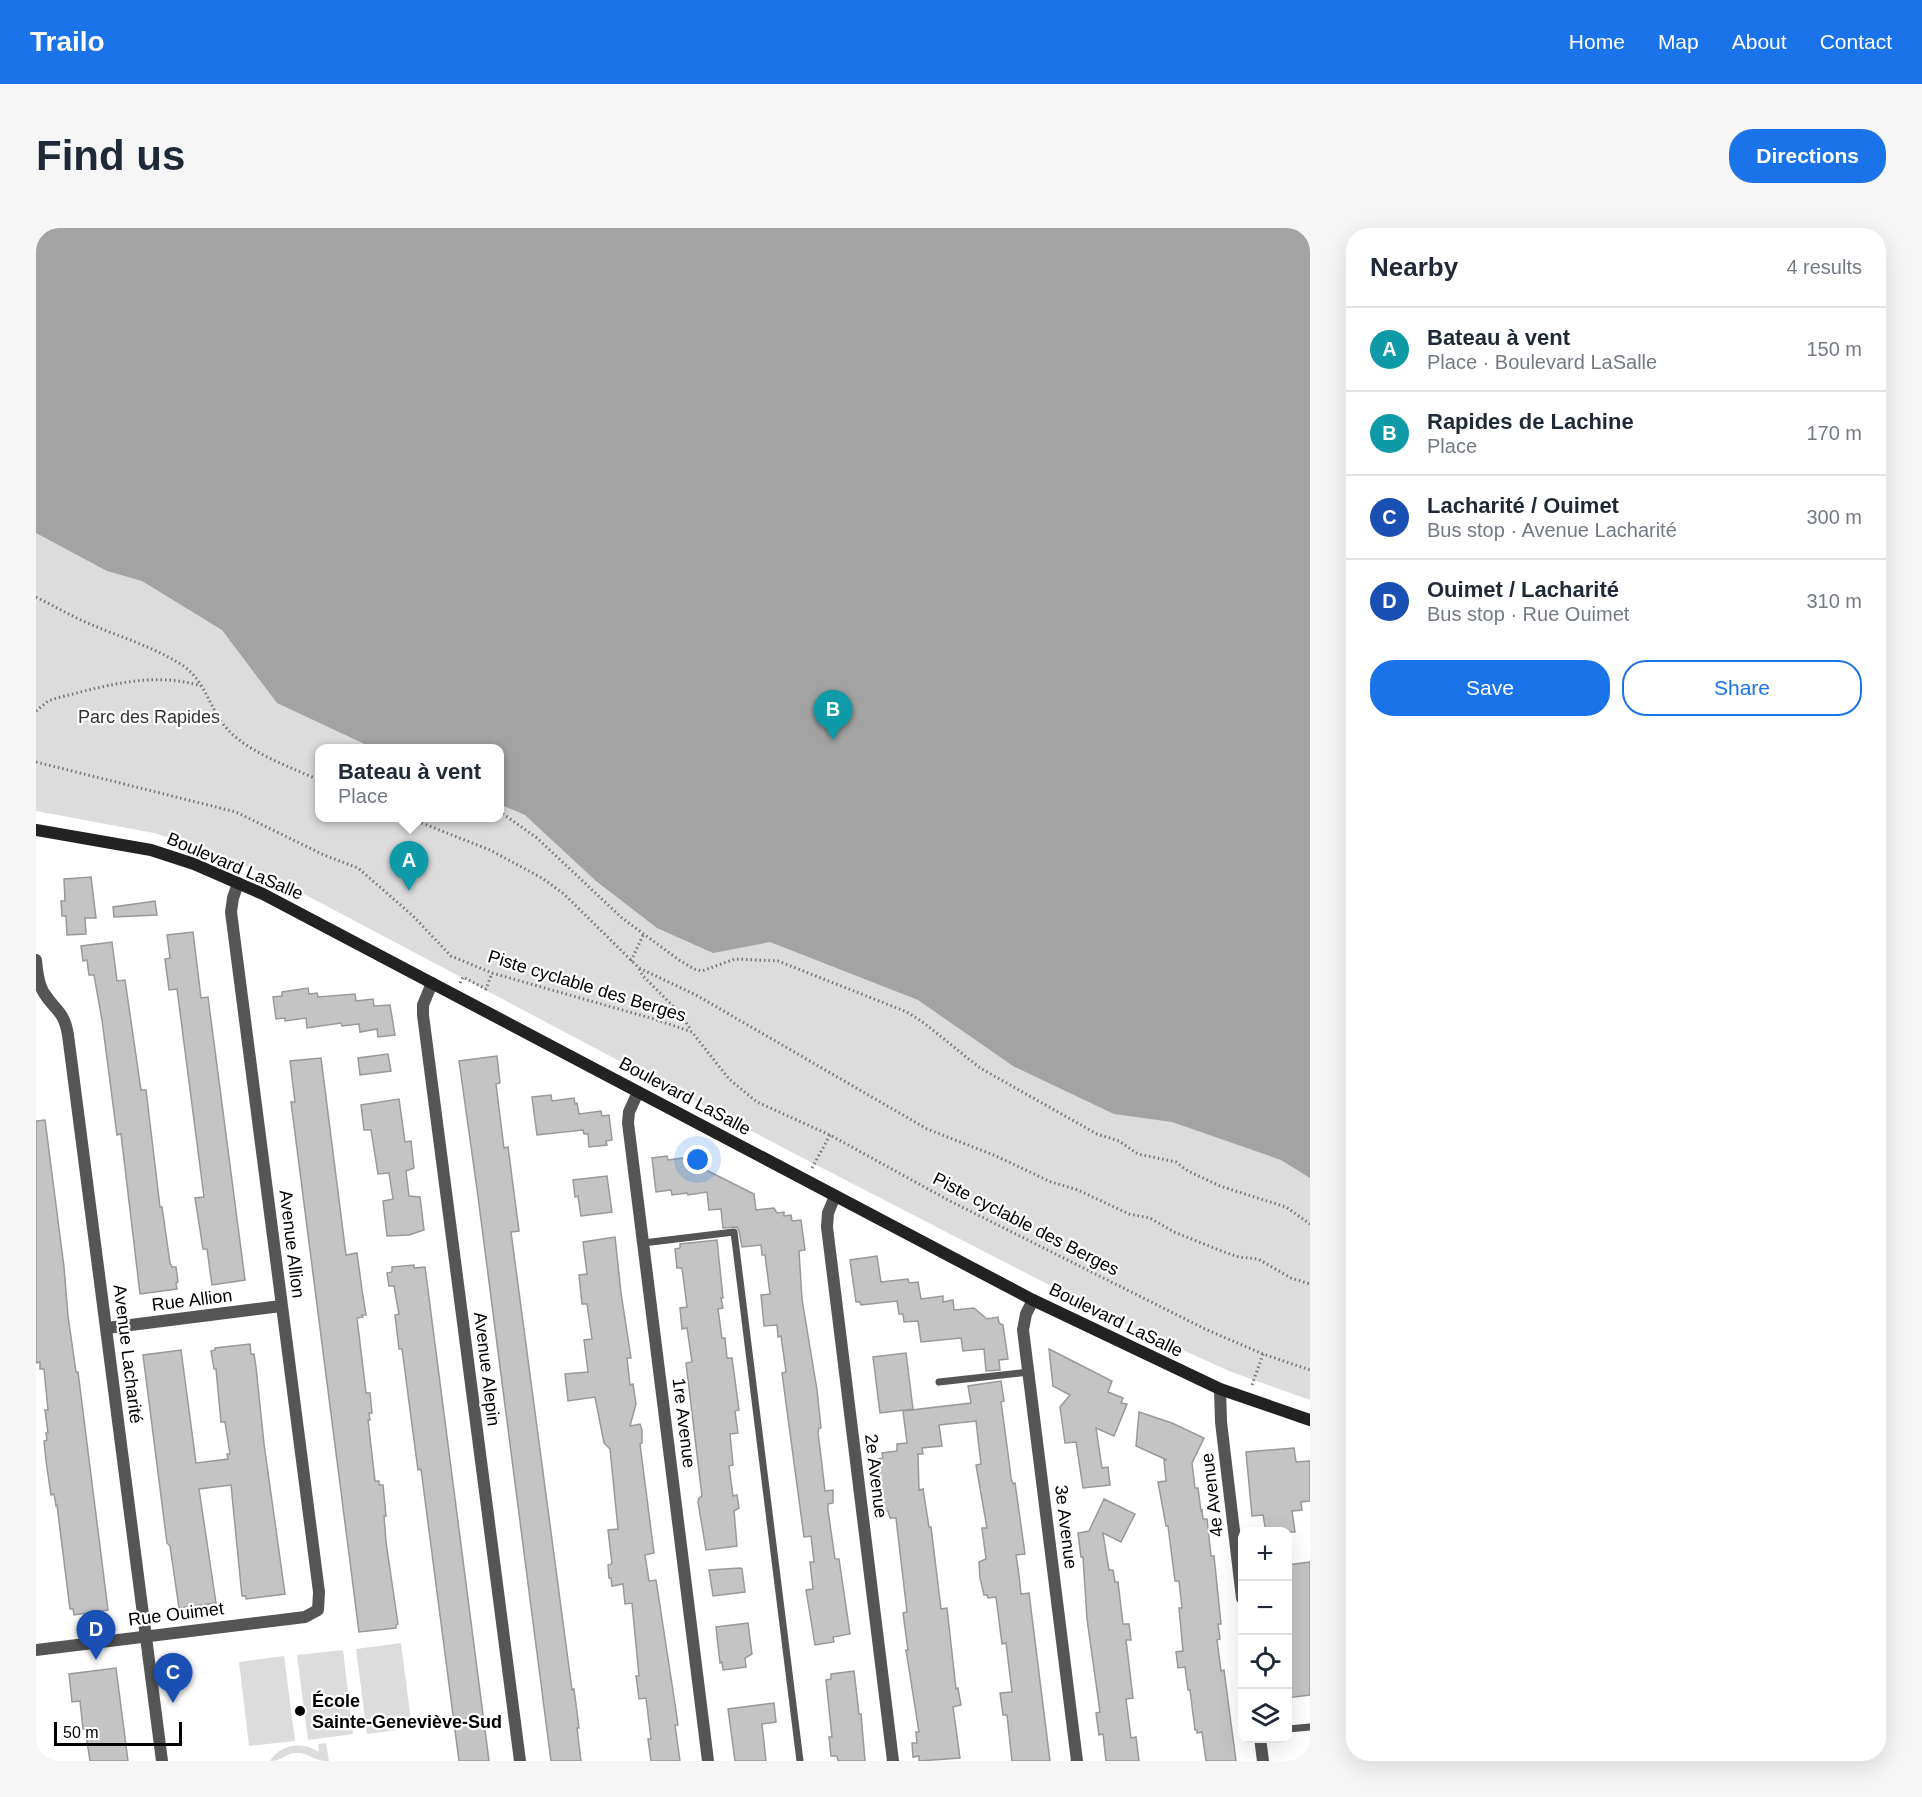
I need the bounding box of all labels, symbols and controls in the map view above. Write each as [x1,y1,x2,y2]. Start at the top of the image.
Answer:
text: Trailo [30,26,105,57]
text: Home [1569,30,1625,53]
text: Map [1658,30,1699,53]
text: About [1732,30,1787,53]
text: Contact [1820,30,1892,53]
button: Directions [1729,129,1886,183]
text: Find us [36,132,185,179]
text: Nearby [1370,252,1458,282]
text: 4 results [1786,256,1862,278]
text: Bateau à vent [1427,325,1570,350]
text: A [1382,338,1397,360]
text: 150 m [1806,338,1862,360]
text: Place · Boulevard LaSalle [1427,351,1657,373]
text: Rapides de Lachine [1427,409,1634,434]
text: B [1382,422,1397,444]
text: 170 m [1806,422,1862,444]
text: Place [1427,435,1477,457]
text: Lacharité / Ouimet [1427,493,1619,518]
text: C [1382,506,1397,528]
text: 300 m [1806,506,1862,528]
text: Bus stop · Avenue Lacharité [1427,519,1677,541]
text: Ouimet / Lacharité [1427,577,1619,602]
text: D [1382,590,1397,612]
text: 310 m [1806,590,1862,612]
text: Bus stop · Rue Ouimet [1427,603,1629,625]
button: Save [1370,660,1610,716]
button: Share [1622,660,1862,716]
pin: B [814,690,852,740]
park label: Parc des Rapides [78,707,220,727]
popup [315,744,504,822]
text: Bateau à vent [338,759,481,784]
text: Place [338,785,388,807]
street label: Boulevard LaSalle [164,828,306,904]
pin: A [390,842,428,891]
street label: Piste cyclable des Berges [486,946,688,1026]
street label: Boulevard LaSalle [616,1053,754,1139]
your location [683,1145,712,1174]
street label: Piste cyclable des Berges [930,1168,1122,1280]
street label: Avenue Allion [275,1189,309,1299]
street label: Boulevard LaSalle [1046,1279,1186,1361]
street label: Avenue Lacharité [110,1283,146,1425]
street label: Rue Allion [151,1285,233,1315]
street label: Avenue Alepin [470,1311,504,1427]
street label: 1re Avenue [669,1377,699,1469]
street label: 2e Avenue [861,1433,891,1519]
street label: 4e Avenue [1197,1452,1227,1538]
street label: 3e Avenue [1051,1484,1081,1570]
map controls [1238,1527,1292,1743]
button: + [1238,1527,1292,1581]
button: − [1238,1581,1292,1635]
street label: Rue Ouimet [127,1598,225,1630]
pin: D [76,1610,116,1660]
button: locate [1238,1635,1292,1689]
pin: C [154,1654,192,1703]
button: layers [1238,1689,1292,1743]
place label: École Sainte-Geneviève-Sud [312,1690,502,1732]
marker: École Sainte-Geneviève-Sud [293,1704,307,1718]
scale bar [54,1719,182,1746]
text: 50 m [63,1724,99,1741]

